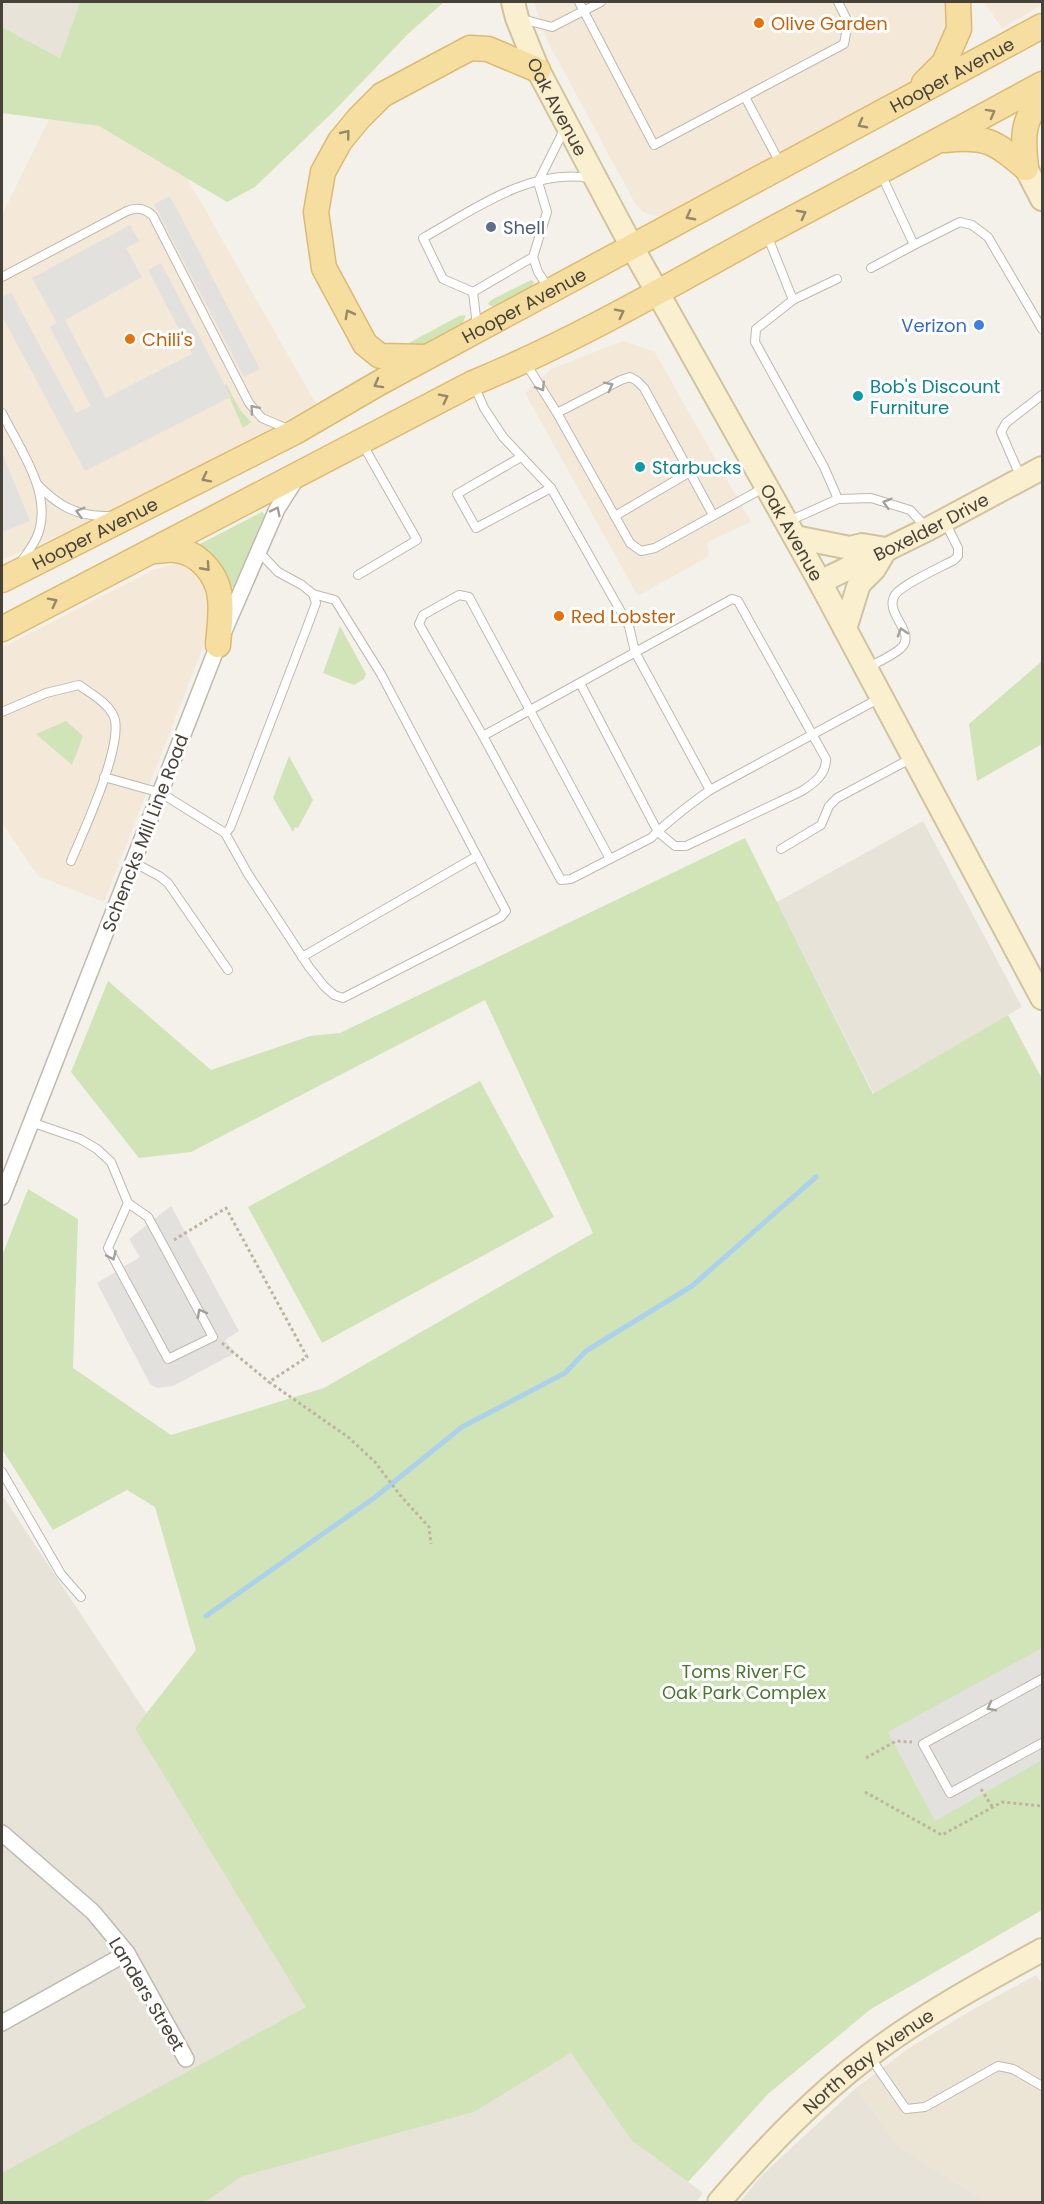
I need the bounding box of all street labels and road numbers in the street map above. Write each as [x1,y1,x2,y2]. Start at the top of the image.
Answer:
street label: Hooper Avenue [885,31,1018,118]
street label: Oak Avenue [522,54,594,160]
street label: Hooper Avenue [457,261,591,349]
street label: Oak Avenue [755,479,829,585]
street label: Boxelder Drive [869,486,993,567]
street label: Hooper Avenue [28,491,162,575]
street label: Schencks Mill Line Road [96,730,194,936]
street label: Landers Street [103,1933,191,2055]
street label: North Bay Avenue [797,2002,938,2119]

